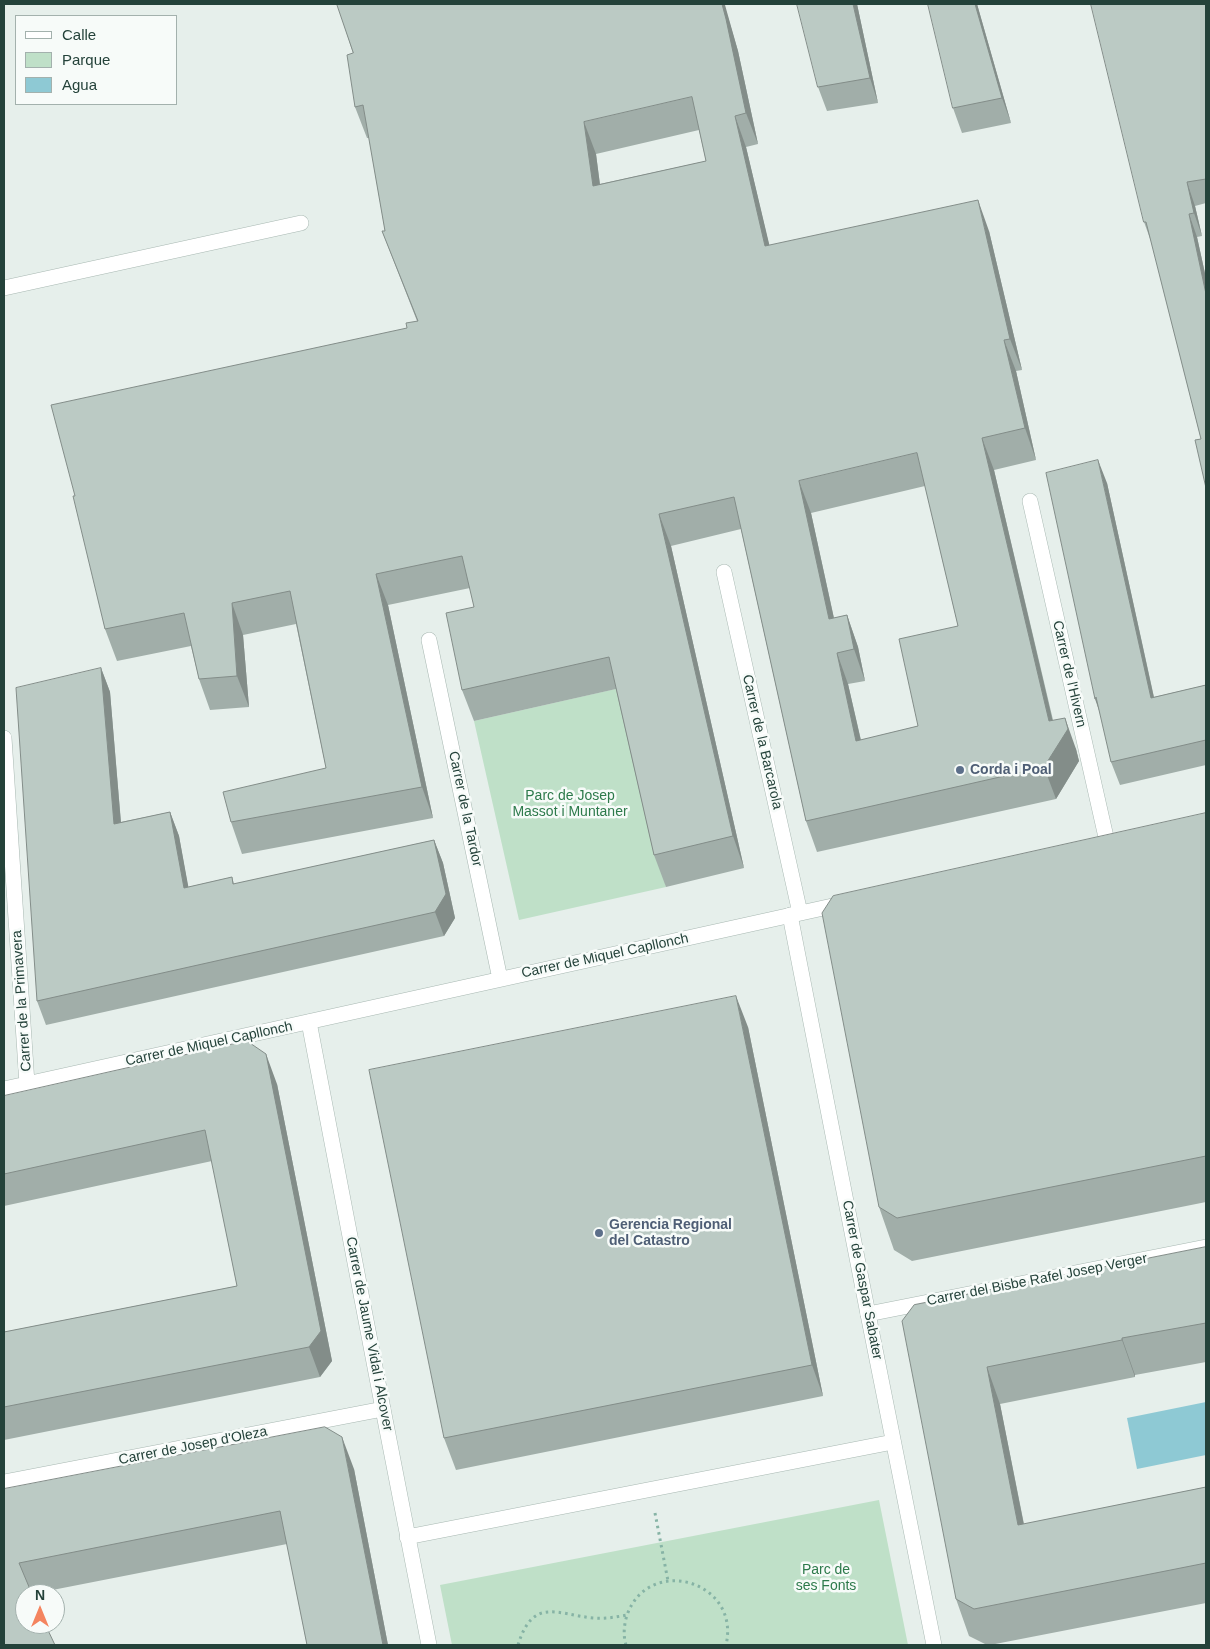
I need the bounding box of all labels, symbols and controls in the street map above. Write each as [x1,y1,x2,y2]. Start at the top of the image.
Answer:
legend [15,15,178,105]
text: Calle [62,26,96,43]
text: Parque [62,51,110,68]
text: Agua [62,76,97,93]
street label: Carrer de l'Hivern [1049,619,1089,729]
street label: Carrer de la Barcarola [738,673,786,811]
street label: Carrer de la Tardor [445,750,485,868]
place label: Corda i Poal [970,762,1052,778]
marker: Corda i Poal [954,764,966,776]
park label: Parc de Josep Massot i Muntaner [512,788,628,820]
street label: Carrer de la Primavera [9,930,35,1072]
street label: Carrer de Miquel Capllonch [520,930,690,982]
street label: Carrer de Miquel Capllonch [124,1018,294,1070]
street label: Carrer de Gaspar Sabater [838,1199,886,1361]
place label: Gerencia Regional del Catastro [609,1217,732,1250]
marker: Gerencia Regional del Catastro [593,1227,605,1239]
street label: Carrer de Jaume Vidal i Alcover [342,1236,396,1432]
street label: Carrer del Bisbe Rafel Josep Verger [925,1250,1149,1310]
street label: Carrer de Josep d'Oleza [117,1423,269,1469]
park label: Parc de ses Fonts [796,1562,856,1594]
north arrow [15,1584,65,1634]
text: N [35,1587,45,1603]

